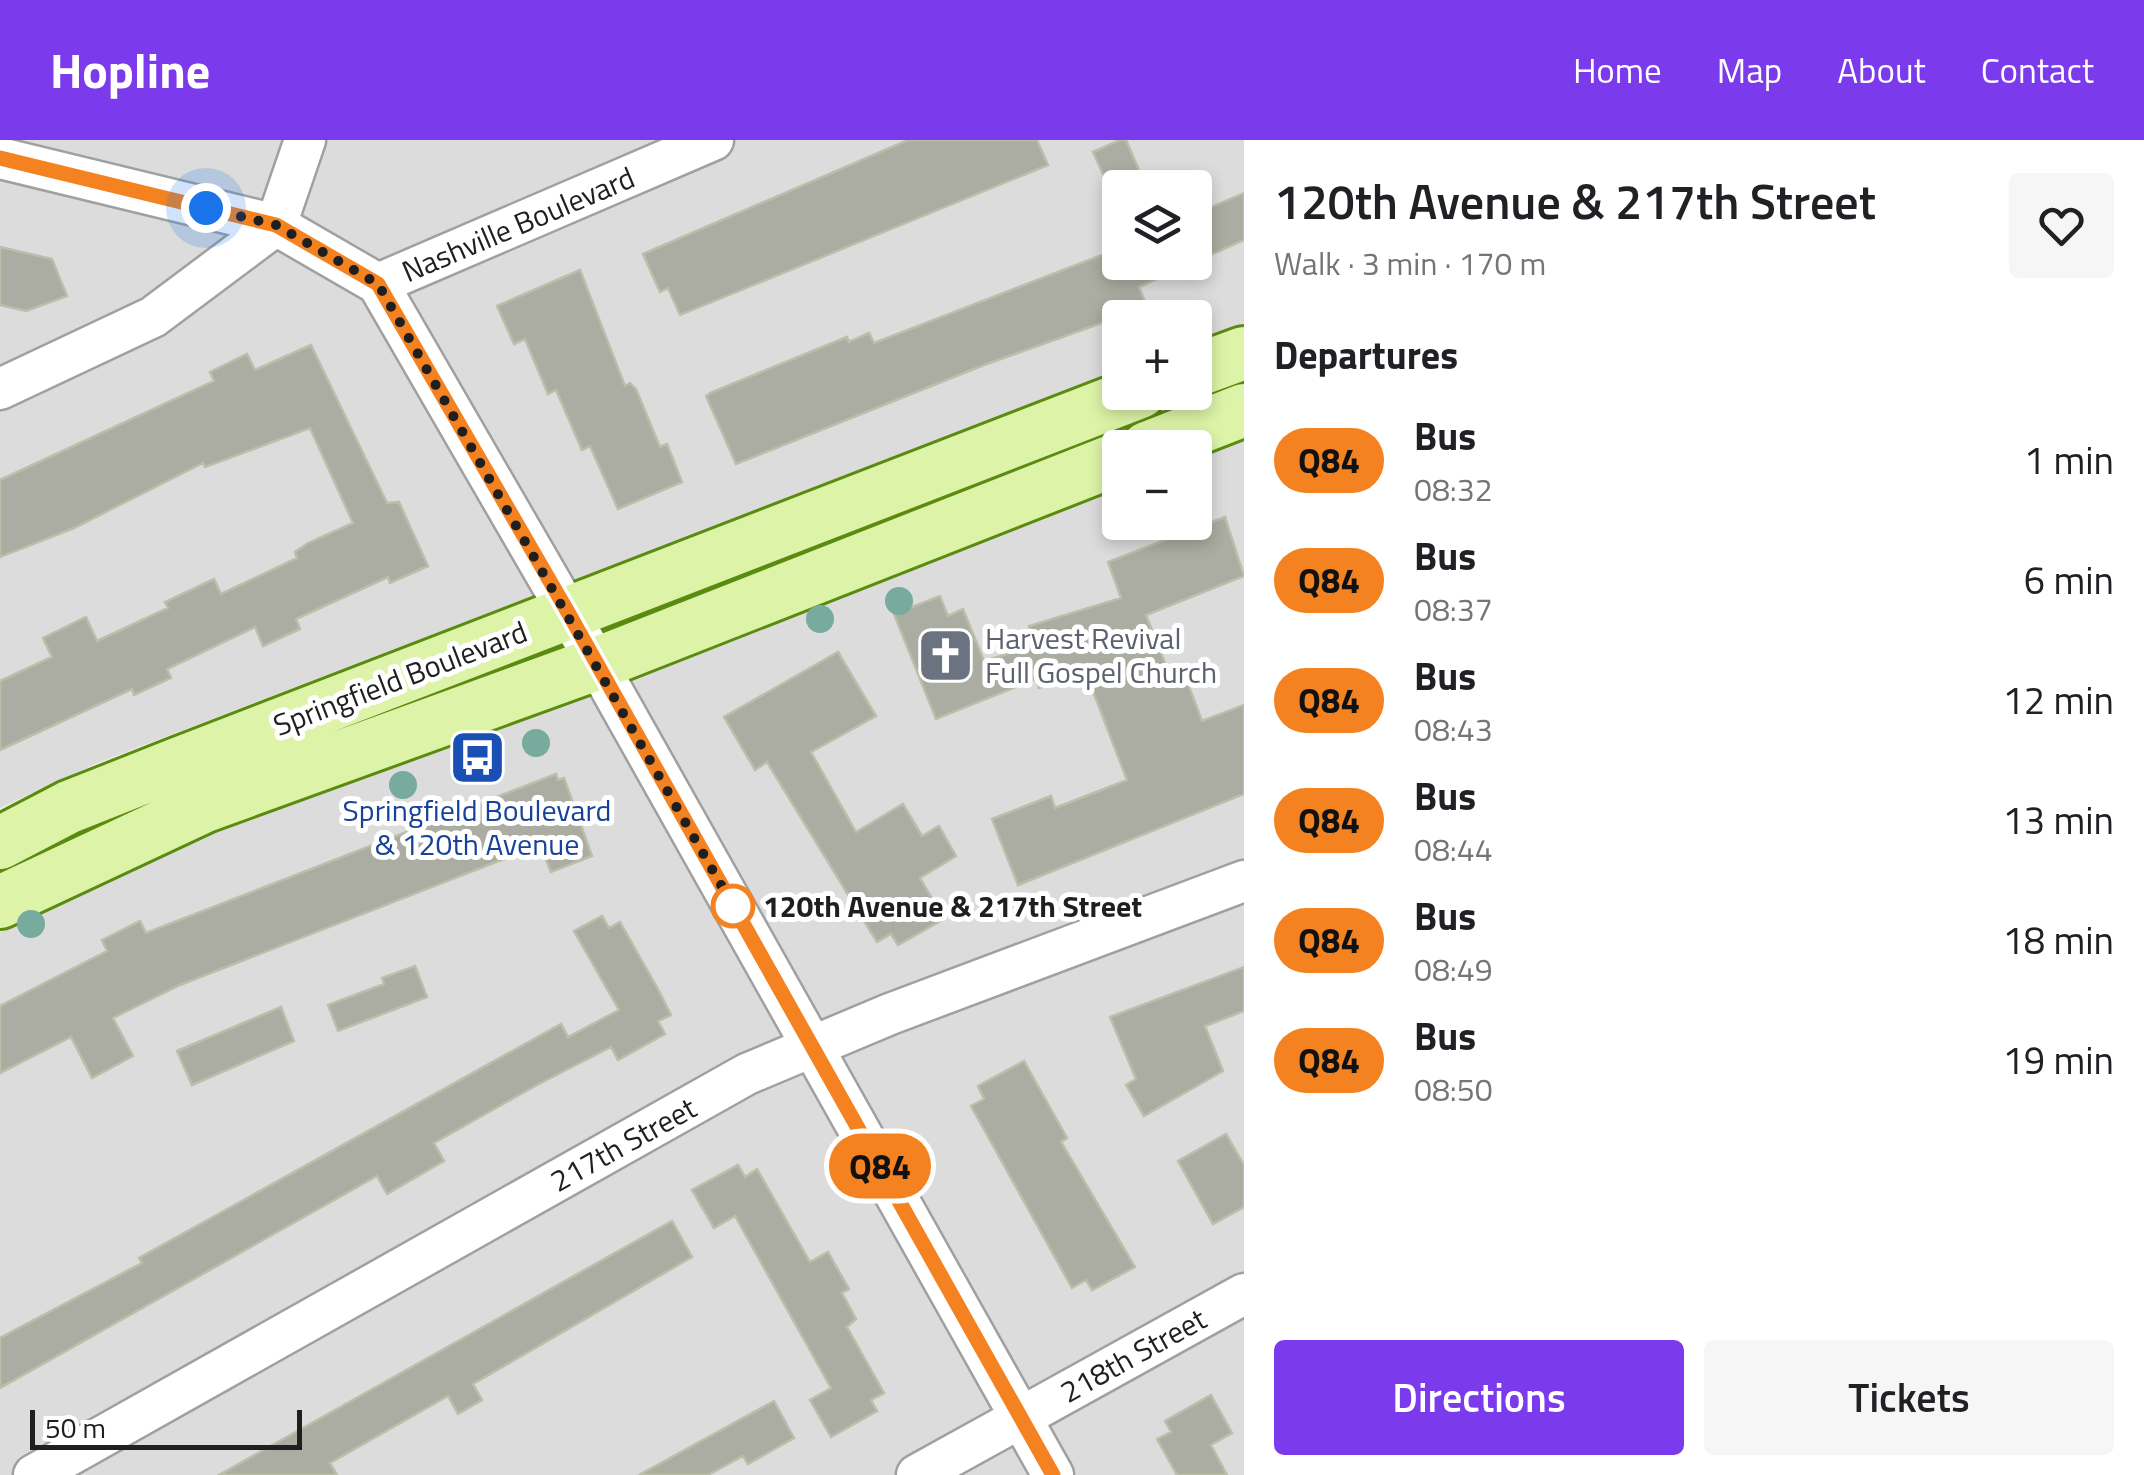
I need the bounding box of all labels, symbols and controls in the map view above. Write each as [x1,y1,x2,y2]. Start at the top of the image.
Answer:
text: Hopline [50,34,210,107]
text: Home [1573,43,1662,97]
text: Map [1717,43,1782,97]
text: About [1837,43,1926,97]
text: Contact [1981,43,2094,97]
street label: Nashville Boulevard [394,154,642,294]
text: 120th Avenue & 217th Street [1274,165,1876,238]
map controls [1102,170,1212,540]
button: layers [1102,170,1212,280]
button: heart [2009,173,2114,278]
your location [181,183,231,233]
text: Walk · 3 min · 170 m [1274,239,1546,287]
button: + [1102,300,1212,410]
text: Departures [1274,326,1458,384]
text: Bus [1414,407,1476,465]
button: − [1102,430,1212,540]
text: 1 min [2024,431,2114,489]
text: Q84 [1298,433,1360,487]
text: 08:32 [1414,465,1493,513]
text: Bus [1414,527,1476,585]
text: 6 min [2024,551,2114,609]
text: Q84 [1298,553,1360,607]
text: 08:37 [1414,585,1493,633]
street label: Springfield Boulevard [266,608,534,748]
place label: Harvest Revival Full Gospel Church [985,615,1217,695]
church icon: Harvest Revival Full Gospel Church [916,625,976,685]
text: Bus [1414,647,1476,705]
text: 12 min [2003,671,2114,729]
text: Q84 [1298,673,1360,727]
text: 08:43 [1414,705,1493,753]
bus stop icon: Springfield Boulevard & 120th Avenue [447,727,507,787]
text: Bus [1414,767,1476,825]
place label: Springfield Boulevard & 120th Avenue [343,787,611,867]
text: 13 min [2003,791,2114,849]
text: Q84 [1298,793,1360,847]
text: 08:44 [1414,825,1493,873]
place label: 120th Avenue & 217th Street [763,883,1142,929]
marker: 120th Avenue & 217th Street [712,885,754,927]
text: Bus [1414,887,1476,945]
text: 18 min [2003,911,2114,969]
text: Q84 [1298,913,1360,967]
text: 08:49 [1414,945,1493,993]
text: Bus [1414,1007,1476,1065]
text: 19 min [2003,1031,2114,1089]
text: Q84 [1298,1033,1360,1087]
text: 08:50 [1414,1065,1493,1113]
street label: 217th Street [541,1085,705,1203]
line badge: Q84 [822,1134,938,1198]
text: Q84 [849,1139,911,1193]
street label: 218th Street [1051,1296,1215,1414]
button: Directions [1274,1340,1684,1455]
button: Tickets [1704,1340,2114,1455]
scale bar [30,1405,302,1450]
text: 50 m [45,1406,106,1449]

